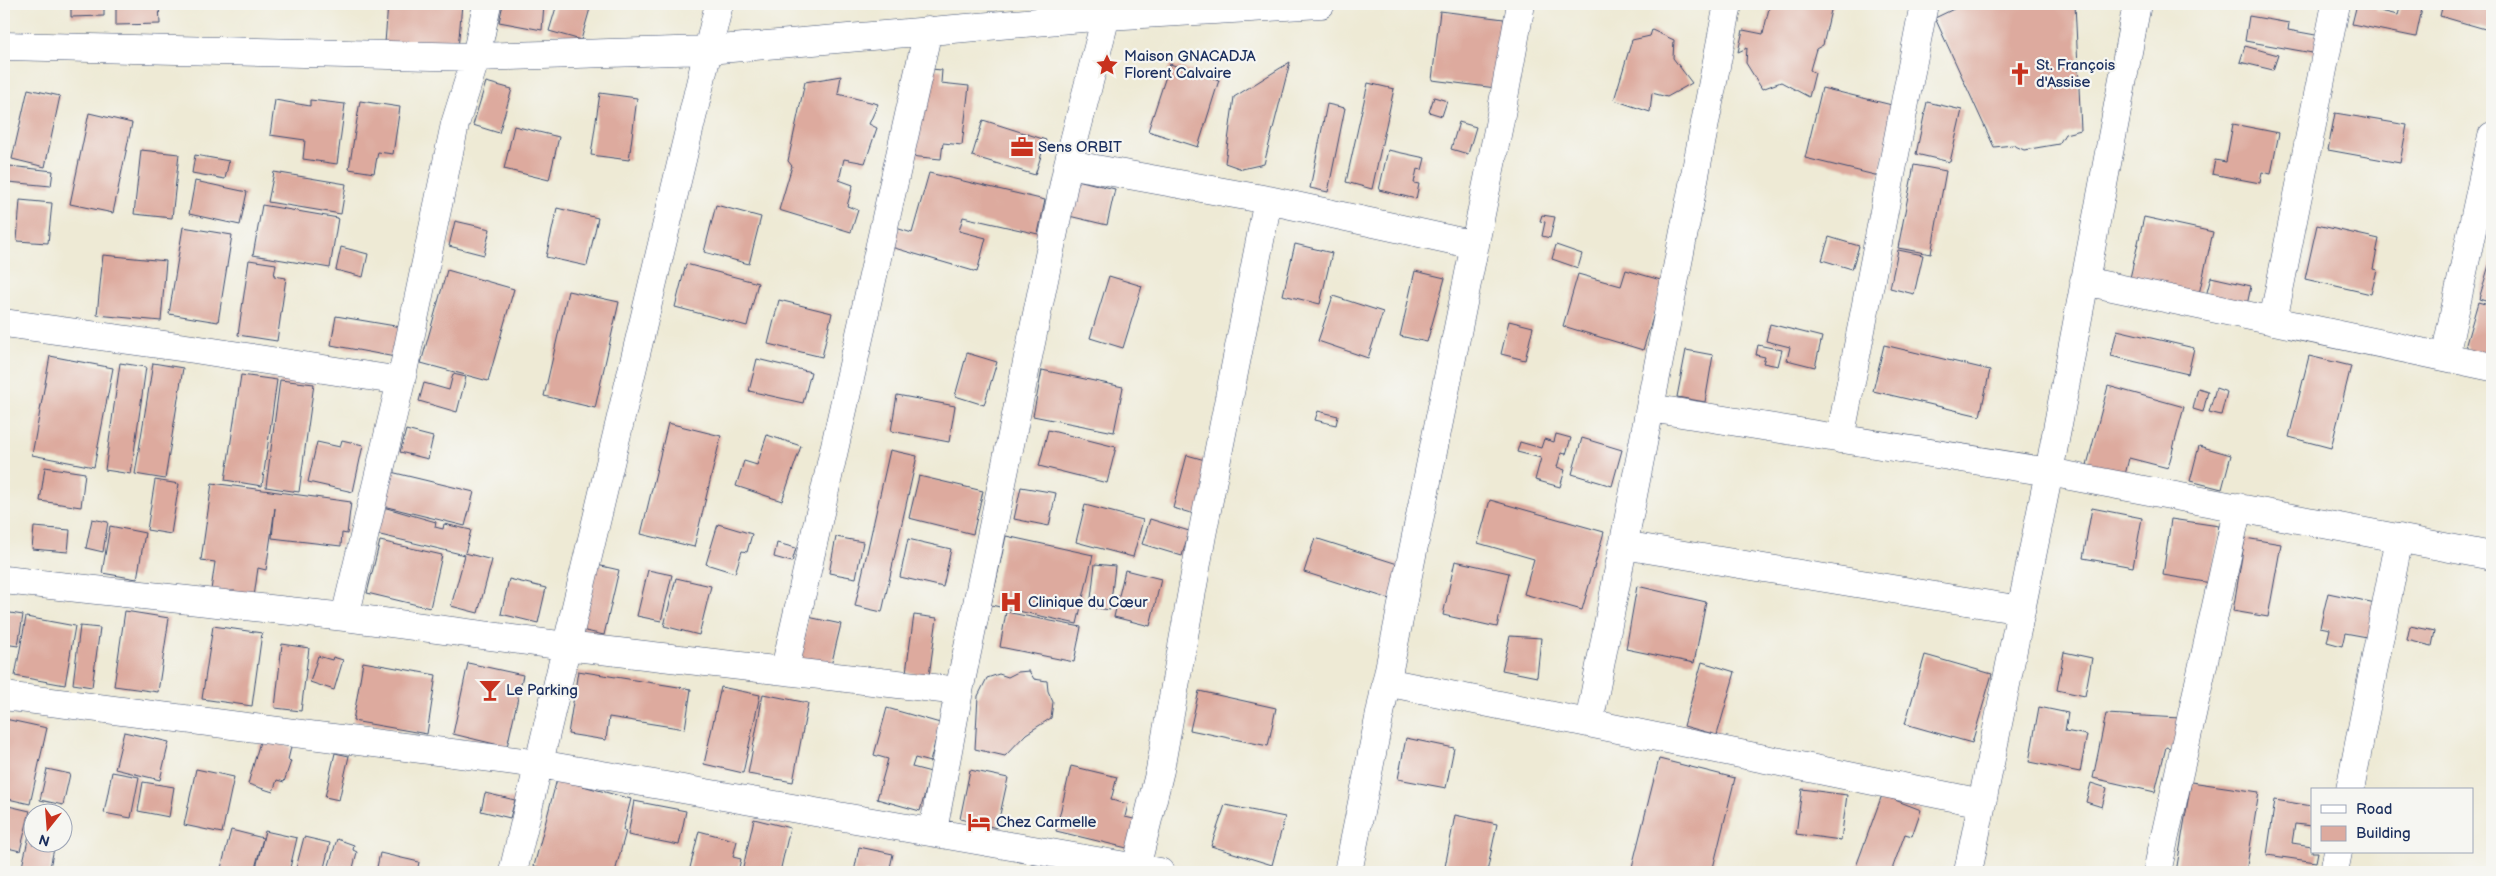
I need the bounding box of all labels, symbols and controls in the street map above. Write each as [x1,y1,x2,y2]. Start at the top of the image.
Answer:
place label: Maison GNACADJA Florent Calvaire [1124,47,1257,83]
place icon: Maison GNACADJA Florent Calvaire [1094,52,1120,78]
place label: St. François d'Assise [2036,56,2116,92]
church icon: St. François d'Assise [2007,61,2033,87]
office icon: Sens ORBIT [1009,134,1035,160]
place label: Sens ORBIT [1038,138,1122,157]
hospital icon: Clinique du Cœur [998,589,1024,615]
place label: Clinique du Cœur [1028,593,1148,612]
bar icon: Le Parking [477,677,503,703]
place label: Le Parking [506,681,578,700]
legend [2311,788,2474,854]
text: Road [2356,800,2392,819]
north arrow [22,804,72,854]
hotel icon: Chez Carmelle [966,809,992,835]
place label: Chez Carmelle [996,813,1097,832]
text: Building [2356,824,2411,843]
text: N [37,830,52,850]

